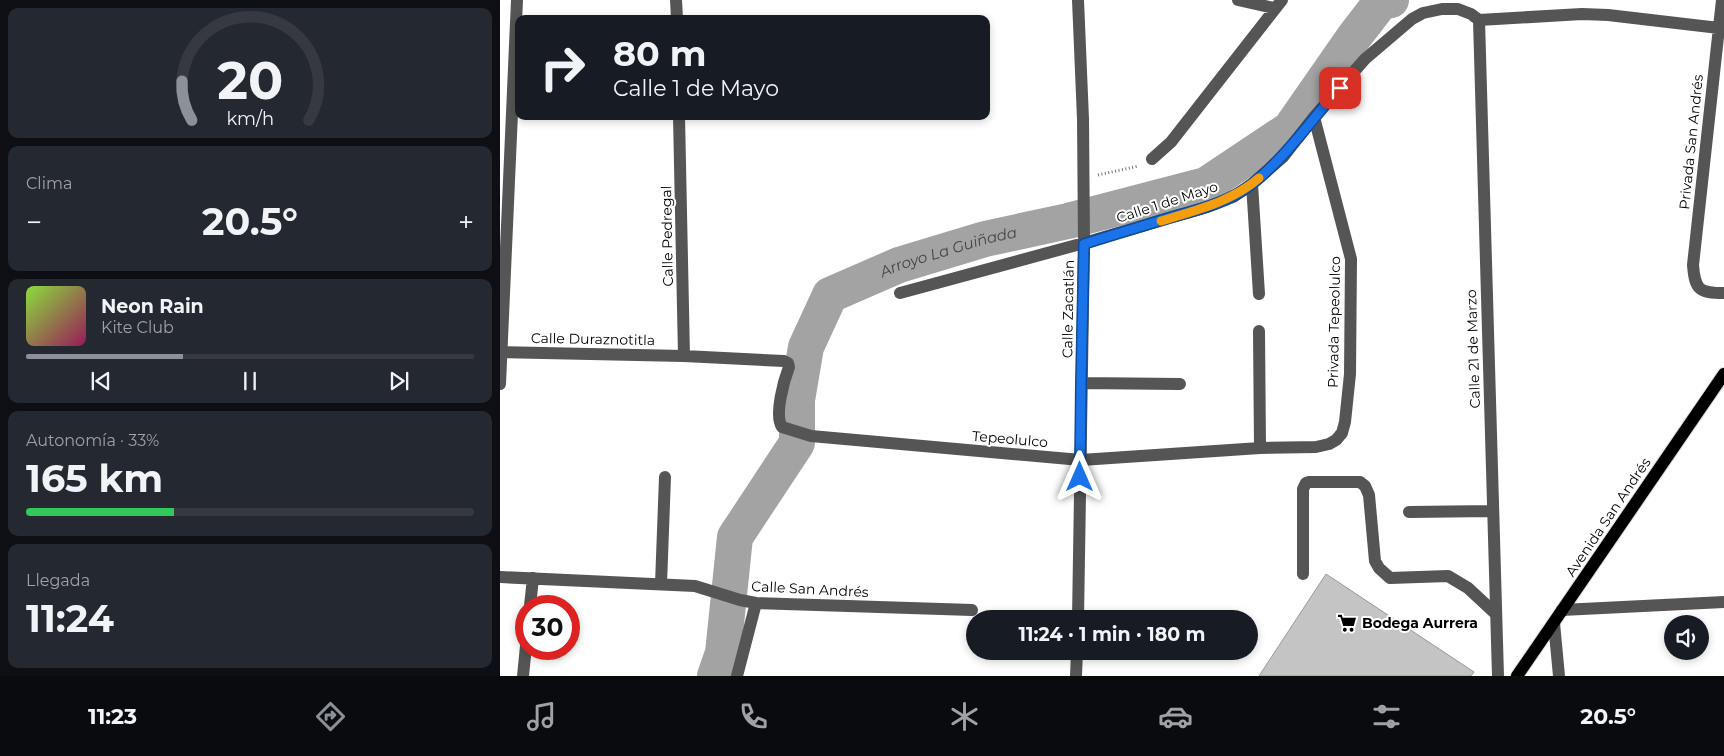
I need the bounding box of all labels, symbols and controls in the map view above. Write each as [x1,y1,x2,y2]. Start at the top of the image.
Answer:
text: 80 m [613,32,707,75]
icon: right [530,35,595,100]
text: 20 [217,49,283,112]
pin [1319,67,1361,109]
street label: Privada San Andrés [1675,73,1707,210]
icon: arrive [1326,74,1354,102]
text: Calle 1 de Mayo [613,75,779,102]
text: km/h [226,108,274,129]
text: Clima [26,174,72,193]
street label: Calle 1 de Mayo [1114,177,1220,227]
street label: Calle Pedregal [657,185,677,287]
text: 20.5° [202,198,298,245]
text: − [26,205,42,239]
text: + [458,205,474,239]
water label: Arroyo La Guiñada [876,222,1019,282]
street label: Privada Tepeolulco [1324,256,1344,388]
street label: Calle Zacatlán [1058,260,1078,358]
street label: Calle 21 de Marzo [1462,289,1484,409]
text: Neon Rain [101,295,204,318]
text: Kite Club [101,318,174,337]
street label: Calle Duraznotitla [531,329,655,349]
icon: previous [87,367,115,395]
icon: pause [236,367,264,395]
icon: next [385,367,413,395]
street label: Tepeolulco [971,427,1049,451]
text: Autonomía · 33% [26,431,159,450]
position arrow [1053,450,1105,502]
street label: Avenida San Andrés [1561,454,1655,580]
text: 165 km [26,455,163,502]
text: Llegada [26,571,90,590]
street label: Calle San Andrés [751,577,869,601]
text: 11:24 [26,595,114,642]
speed limit sign: 30 [515,595,580,660]
supermarket icon: Bodega Aurrera [1336,612,1358,634]
place label: Bodega Aurrera [1362,614,1478,632]
map controls [1664,615,1709,660]
button: sound [1664,615,1709,660]
text: 11:24 · 1 min · 180 m [1019,623,1205,646]
icon: directions [313,699,348,734]
icon: music [524,699,559,734]
icon: phone [736,699,771,734]
icon: climate [947,699,982,734]
icon: car [1158,699,1193,734]
icon: filters [1369,699,1404,734]
text: 11:23 [88,703,137,730]
text: 20.5° [1580,703,1636,730]

